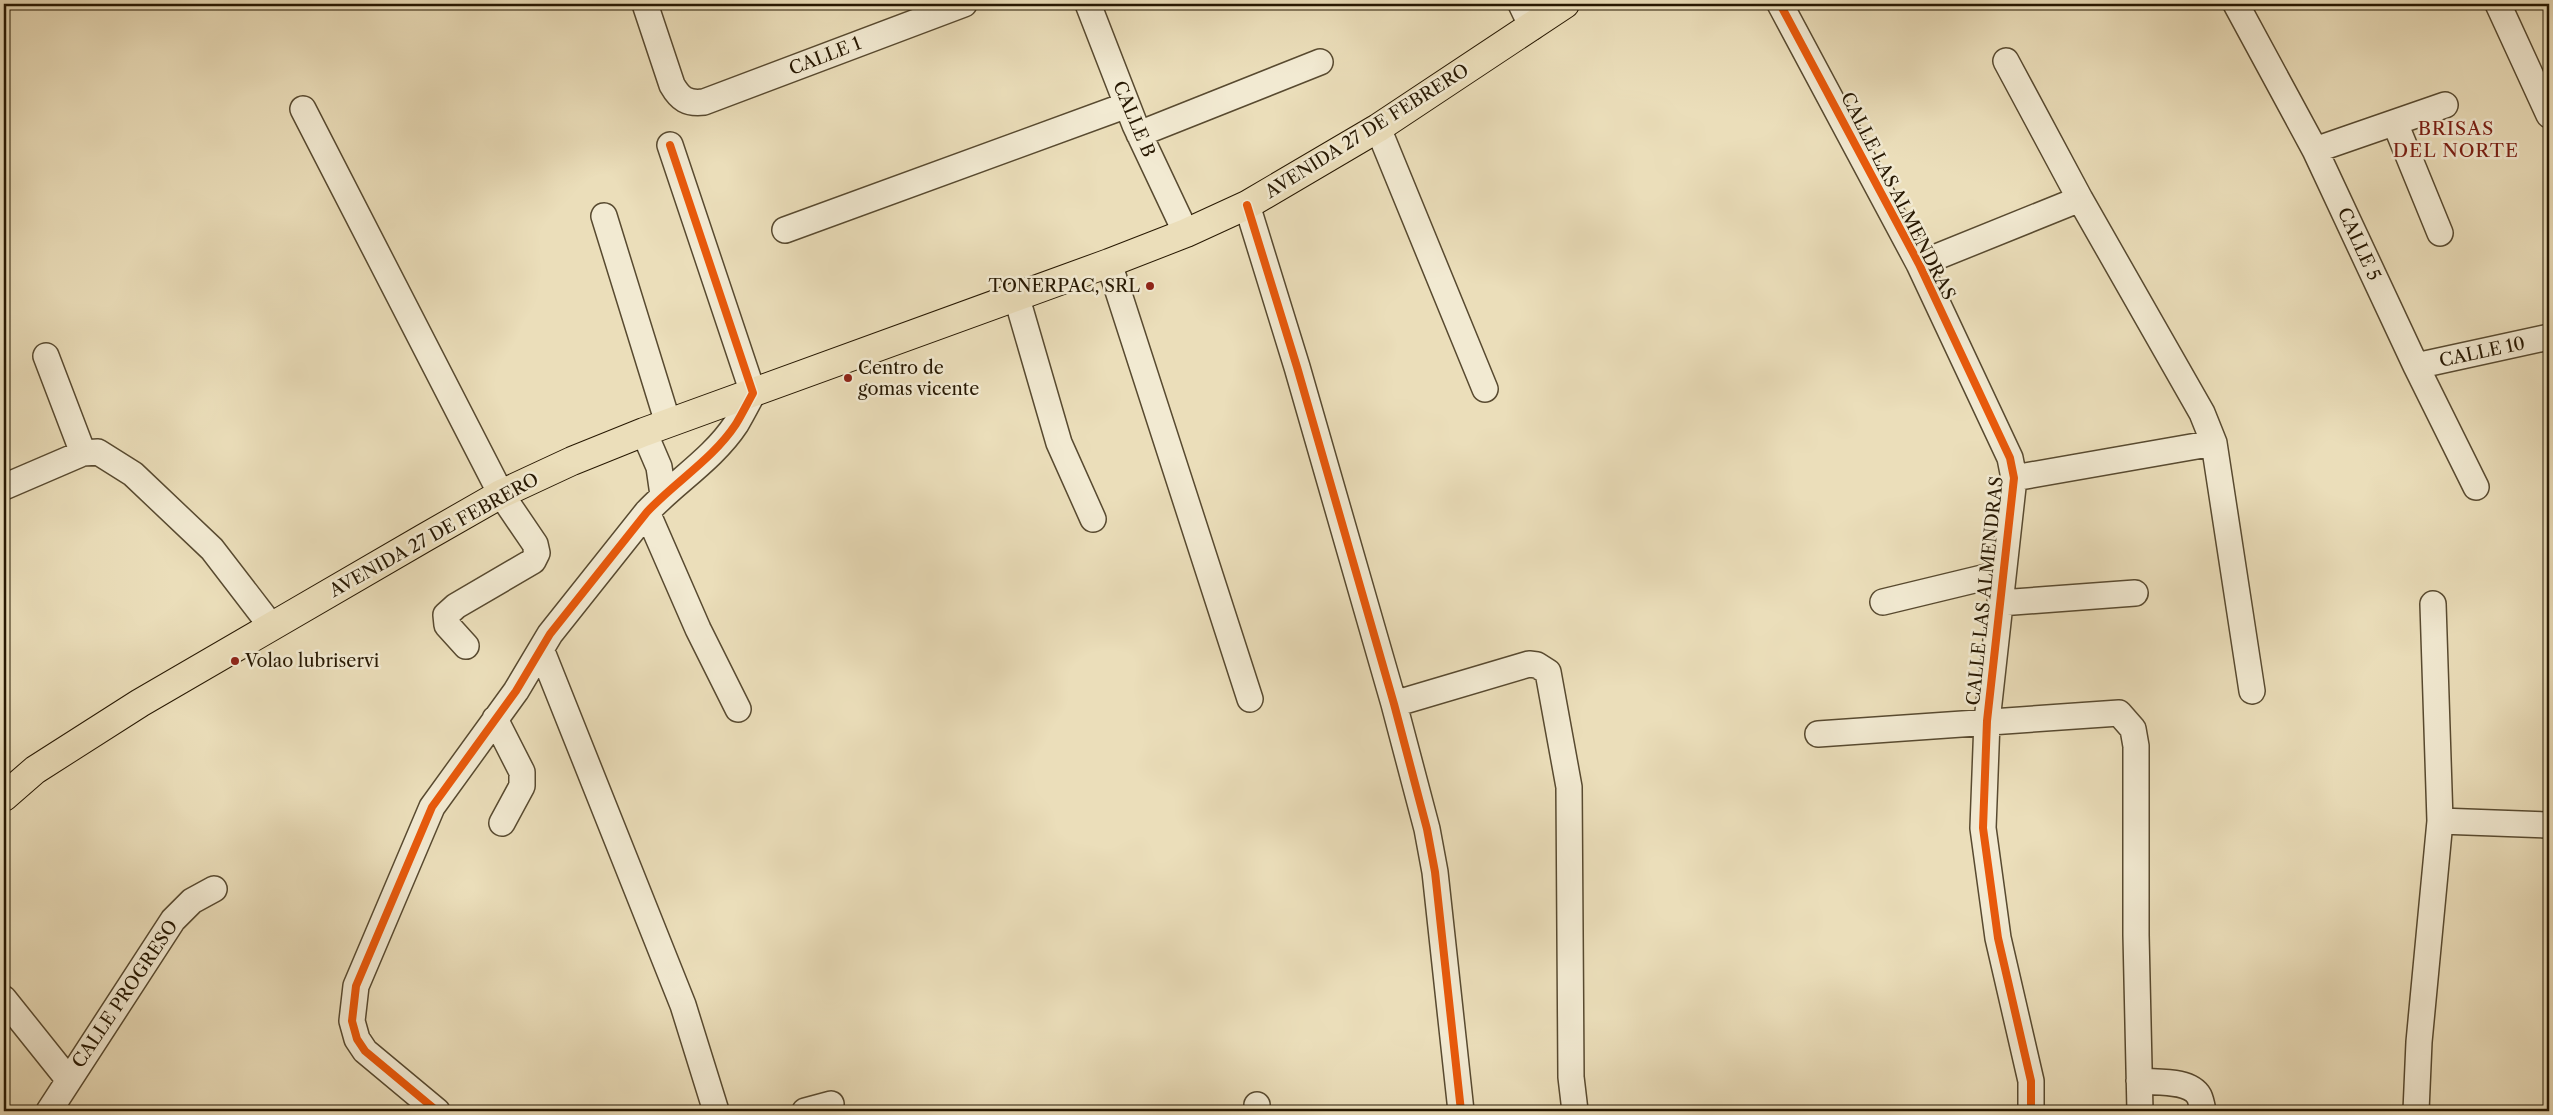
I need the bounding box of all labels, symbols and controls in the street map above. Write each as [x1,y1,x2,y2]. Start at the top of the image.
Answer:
street label: CALLE 1 [786,32,865,80]
street label: AVENIDA 27 DE FEBRERO [1260,59,1473,203]
street label: CALLE B [1108,78,1160,160]
street label: CALLE LAS ALMENDRAS [1836,88,1960,304]
district label: BRISAS DEL NORTE [2393,117,2519,162]
street label: CALLE 5 [2333,204,2385,284]
place label: TONERPAC, SRL [988,275,1140,297]
marker: TONERPAC, SRL [1144,280,1156,292]
street label: CALLE 10 [2437,332,2527,372]
place label: Centro de gomas vicente [858,357,979,400]
marker: Centro de gomas vicente [842,372,854,384]
street label: AVENIDA 27 DE FEBRERO [325,468,543,602]
street label: CALLE LAS ALMENDRAS [1962,475,2008,707]
place label: Volao lubriservi [244,650,380,672]
marker: Volao lubriservi [229,655,241,667]
street label: CALLE PROGRESO [67,916,183,1072]

